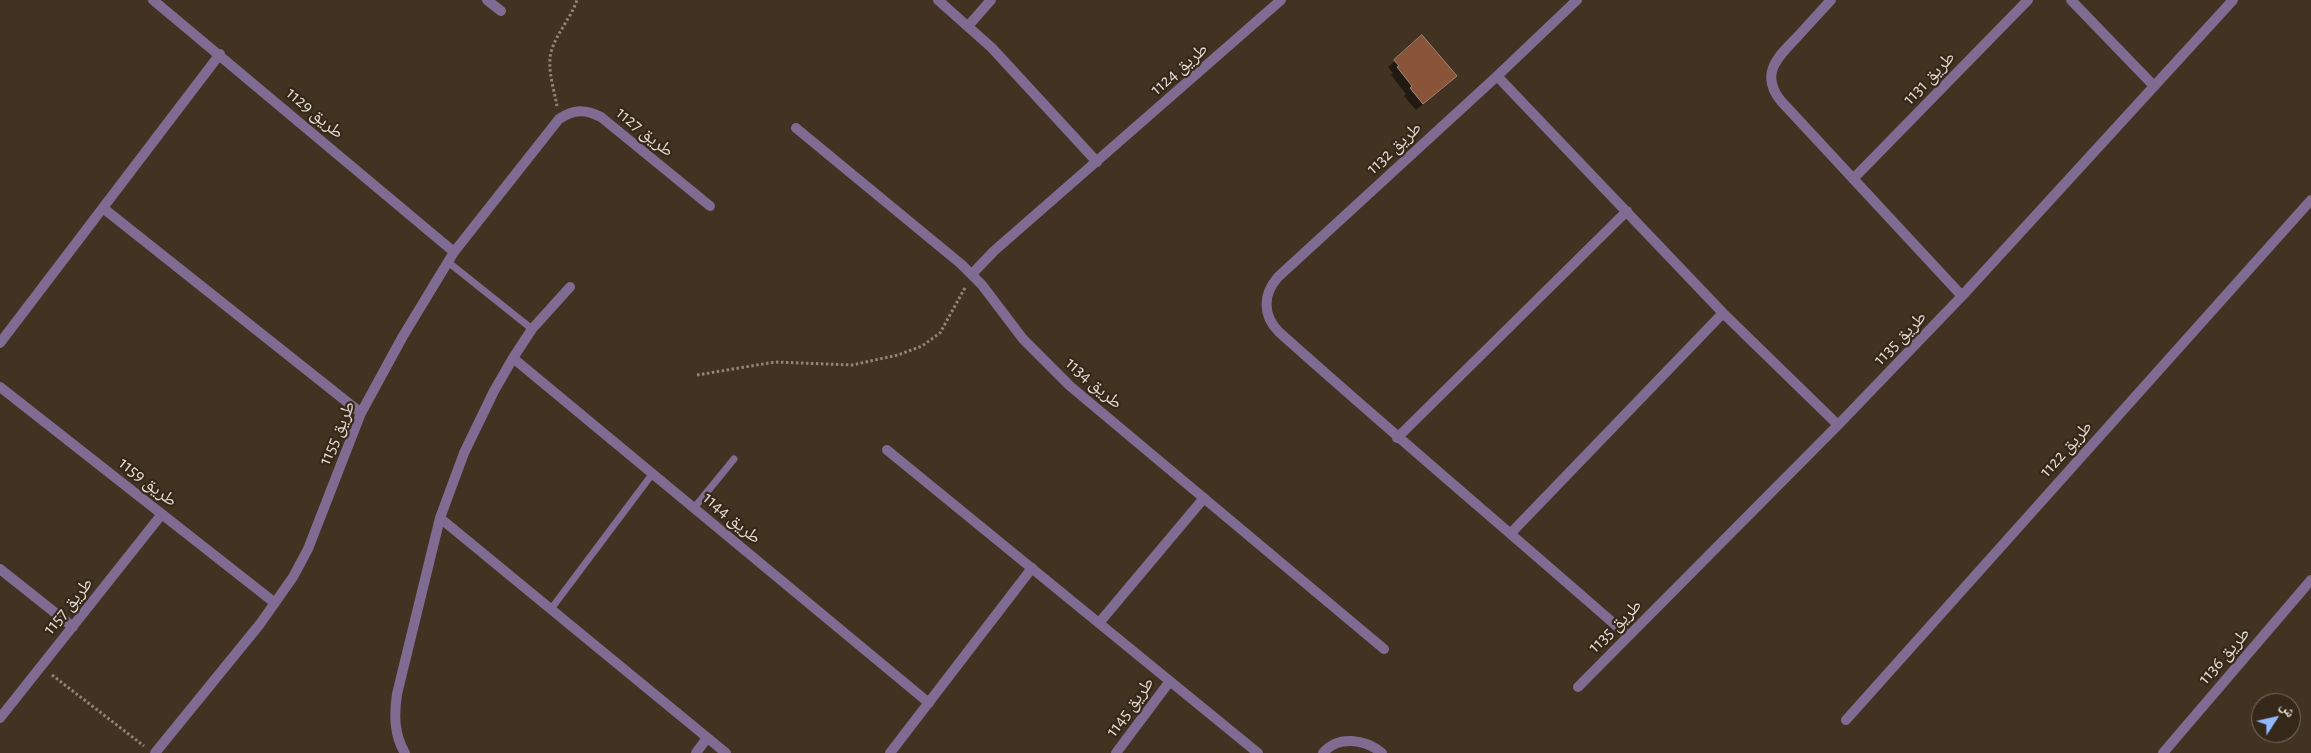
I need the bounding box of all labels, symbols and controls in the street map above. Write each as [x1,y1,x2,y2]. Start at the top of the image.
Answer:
street label: طريق 1124 [1146,38,1212,100]
street label: طريق 1131 [1898,47,1960,109]
street label: طريق 1129 [282,83,348,143]
street label: طريق 1127 [612,102,678,162]
street label: طريق 1132 [1362,117,1426,179]
street label: طريق 1135 [1869,306,1931,370]
street label: طريق 1134 [1061,352,1127,414]
street label: طريق 1155 [314,398,360,468]
street label: طريق 1122 [2035,416,2097,482]
street label: طريق 1159 [114,452,182,512]
street label: طريق 1144 [698,487,766,549]
street label: طريق 1157 [38,573,98,639]
street label: طريق 1135 [1584,595,1646,657]
street label: طريق 1136 [2194,623,2254,689]
street label: طريق 1145 [1101,673,1159,741]
north arrow [2251,693,2301,743]
text: ش [2277,700,2297,720]

